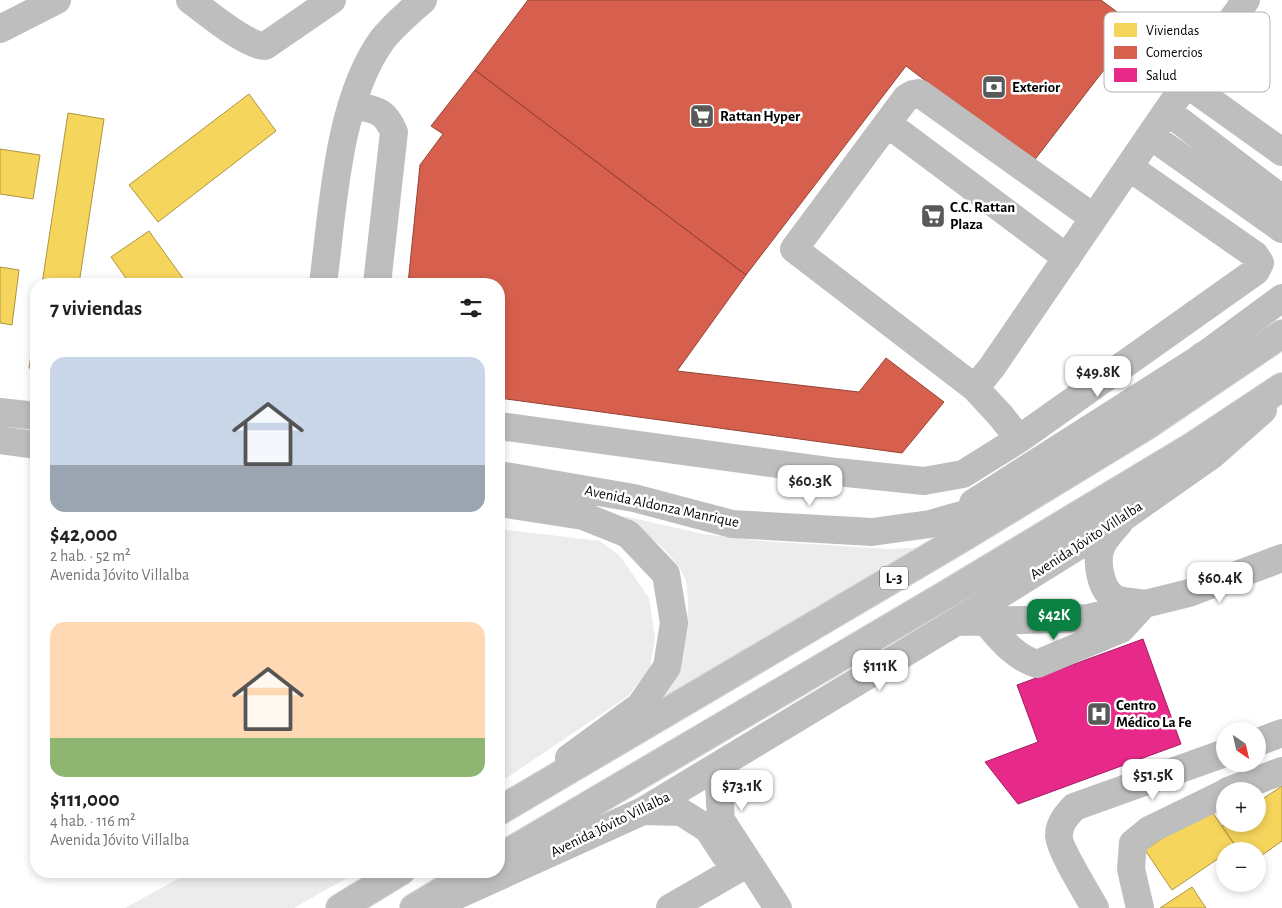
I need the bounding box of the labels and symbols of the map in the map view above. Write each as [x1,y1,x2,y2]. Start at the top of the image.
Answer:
legend [1104,12,1270,92]
text: Viviendas [1146,24,1199,38]
text: Comercios [1146,46,1203,60]
text: Salud [1146,69,1177,83]
bank icon: Exterior [981,74,1007,100]
place label: Exterior [1012,80,1061,95]
supermarket icon: Rattan Hyper [689,103,715,129]
place label: Rattan Hyper [720,109,801,124]
place label: C.C. Rattan Plaza [950,200,1015,232]
supermarket icon: C.C. Rattan Plaza [920,203,946,229]
pin: $49.8K [1057,356,1139,398]
pin: $60.3K [769,464,851,507]
street label: Avenida Aldonza Manrique [583,483,741,530]
street label: Avenida Jóvito Villalba [1027,499,1145,582]
pin: $60.4K [1179,562,1261,604]
road number: L-3 [880,566,908,590]
pin: $42K [1024,598,1084,641]
pin: $111K [845,650,915,692]
place label: Centro Médico La Fe [1116,698,1192,730]
hospital icon: Centro Médico La Fe [1086,701,1112,727]
north arrow [1216,722,1266,772]
pin: $51.5K [1112,758,1194,801]
pin: $73.1K [701,770,783,812]
street label: Avenida Jóvito Villalba [548,789,672,860]

